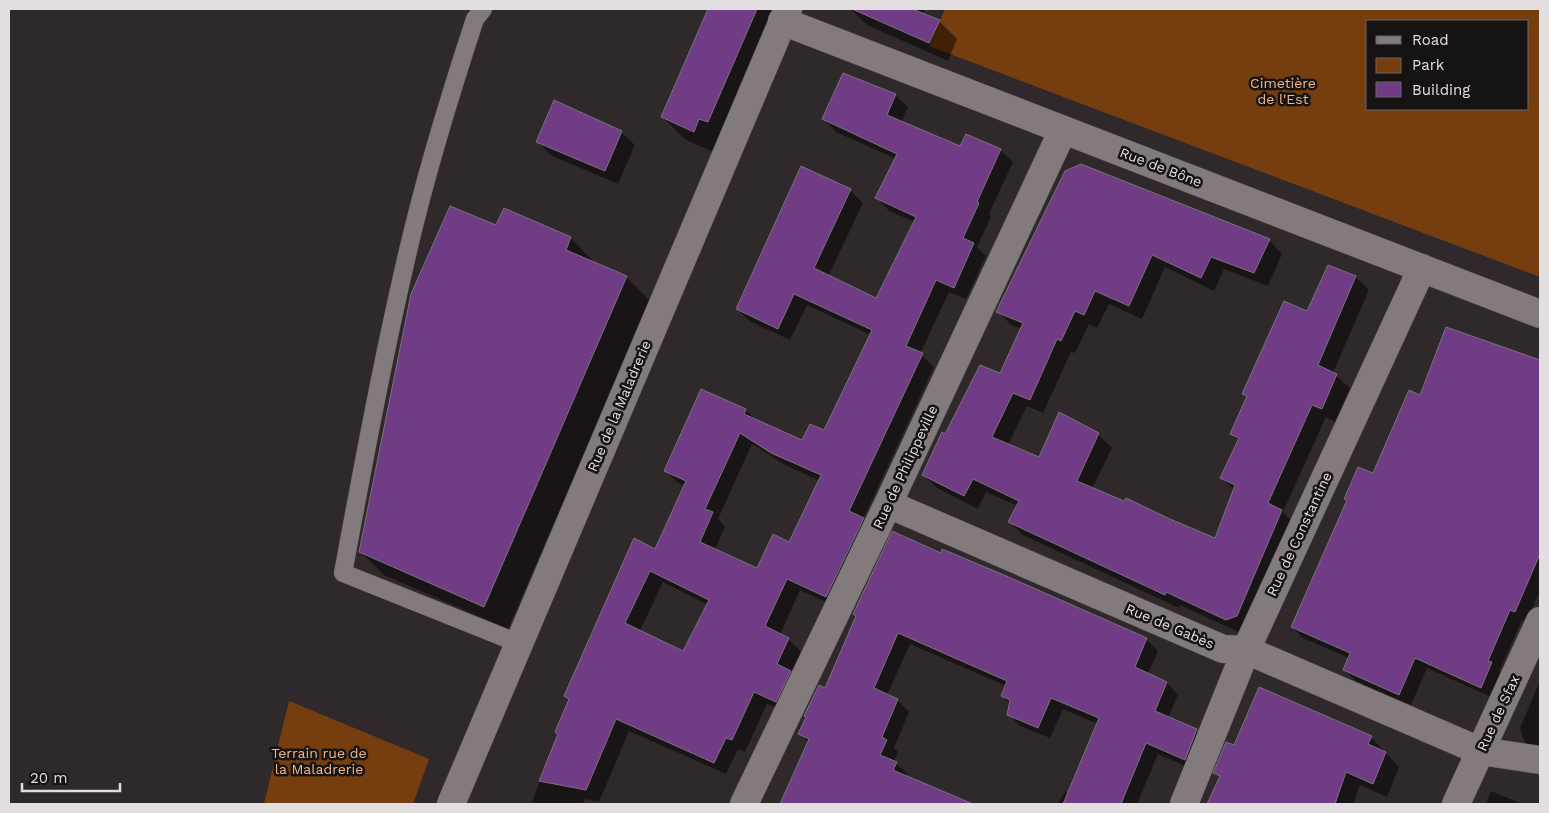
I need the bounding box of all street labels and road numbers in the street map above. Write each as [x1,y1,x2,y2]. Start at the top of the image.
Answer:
street label: Rue de Bône [1118,144,1204,190]
street label: Rue de la Maladrerie [584,338,654,474]
street label: Rue de Philippeville [869,403,941,531]
street label: Rue de Constantine [1263,469,1335,599]
street label: Rue de Gabès [1123,600,1217,652]
street label: Rue de Sfax [1473,673,1523,753]

